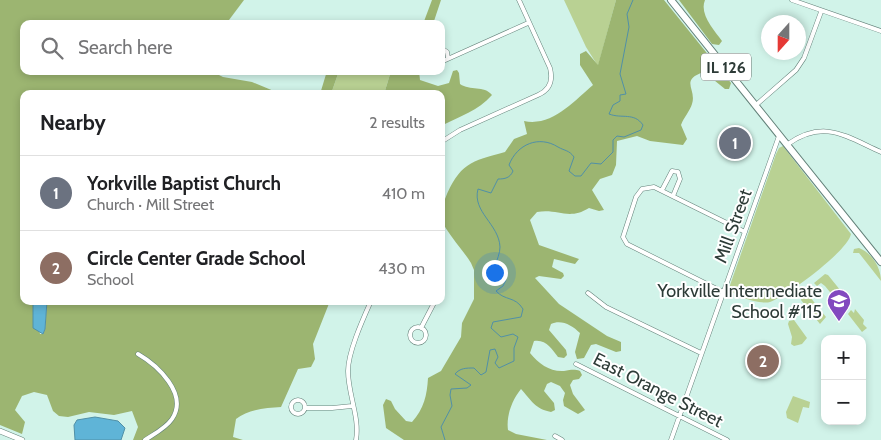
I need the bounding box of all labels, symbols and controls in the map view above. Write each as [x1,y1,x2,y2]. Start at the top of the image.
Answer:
north arrow [761,15,806,60]
search box [20,20,445,75]
icon: search [38,34,66,62]
text: Search here [78,36,172,59]
road number: IL 126 [701,54,751,80]
text: Nearby [40,110,106,135]
text: 2 results [369,113,425,132]
pin: 1 [719,124,751,162]
text: Yorkville Baptist Church [87,172,281,195]
text: 1 [53,184,59,203]
text: 410 m [382,184,425,203]
street label: Mill Street [709,186,757,266]
text: Church · Mill Street [87,195,214,214]
text: Circle Center Grade School [87,247,305,270]
text: 2 [52,259,60,278]
text: 430 m [378,259,425,278]
your location [482,260,508,286]
text: School [87,270,134,289]
place label: Yorkville Intermediate School #115 [657,280,822,323]
school or university icon: Yorkville Intermediate School #115 [826,288,852,322]
map controls [821,335,866,425]
button: + [821,335,866,380]
pin: 2 [747,342,779,380]
street label: East Orange Street [589,348,727,432]
button: − [821,380,866,425]

